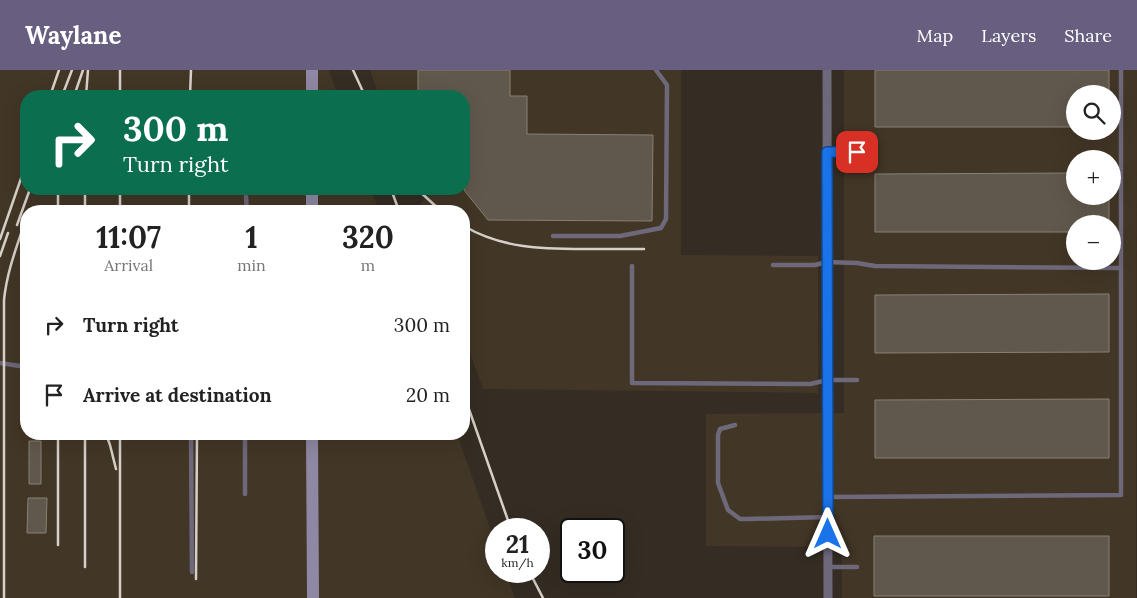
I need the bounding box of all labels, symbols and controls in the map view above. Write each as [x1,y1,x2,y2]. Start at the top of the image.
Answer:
text: Waylane [25,20,121,51]
text: Map [917,24,953,47]
text: Layers [981,24,1036,47]
text: Share [1064,24,1112,47]
map controls [1066,85,1121,270]
button: search [1066,85,1121,140]
text: 300 m [123,106,229,151]
icon: right [40,110,105,175]
pin [836,131,878,173]
icon: arrive [843,138,871,166]
text: Turn right [123,150,228,178]
button: + [1066,150,1121,205]
button: − [1066,215,1121,270]
text: 11:07 [96,218,161,256]
text: 1 [245,218,258,256]
text: 320 [342,218,394,256]
text: Arrival [104,255,153,275]
text: min [237,255,266,275]
text: m [361,255,375,275]
icon: right [40,311,68,339]
text: Turn right [83,313,179,337]
text: 300 m [394,313,450,337]
icon: arrive [40,381,68,409]
text: Arrive at destination [83,383,272,407]
text: 20 m [406,383,450,407]
position arrow [801,507,853,559]
speed limit sign: 30 [560,518,625,583]
text: 21 [506,528,529,560]
text: km/h [501,555,534,570]

